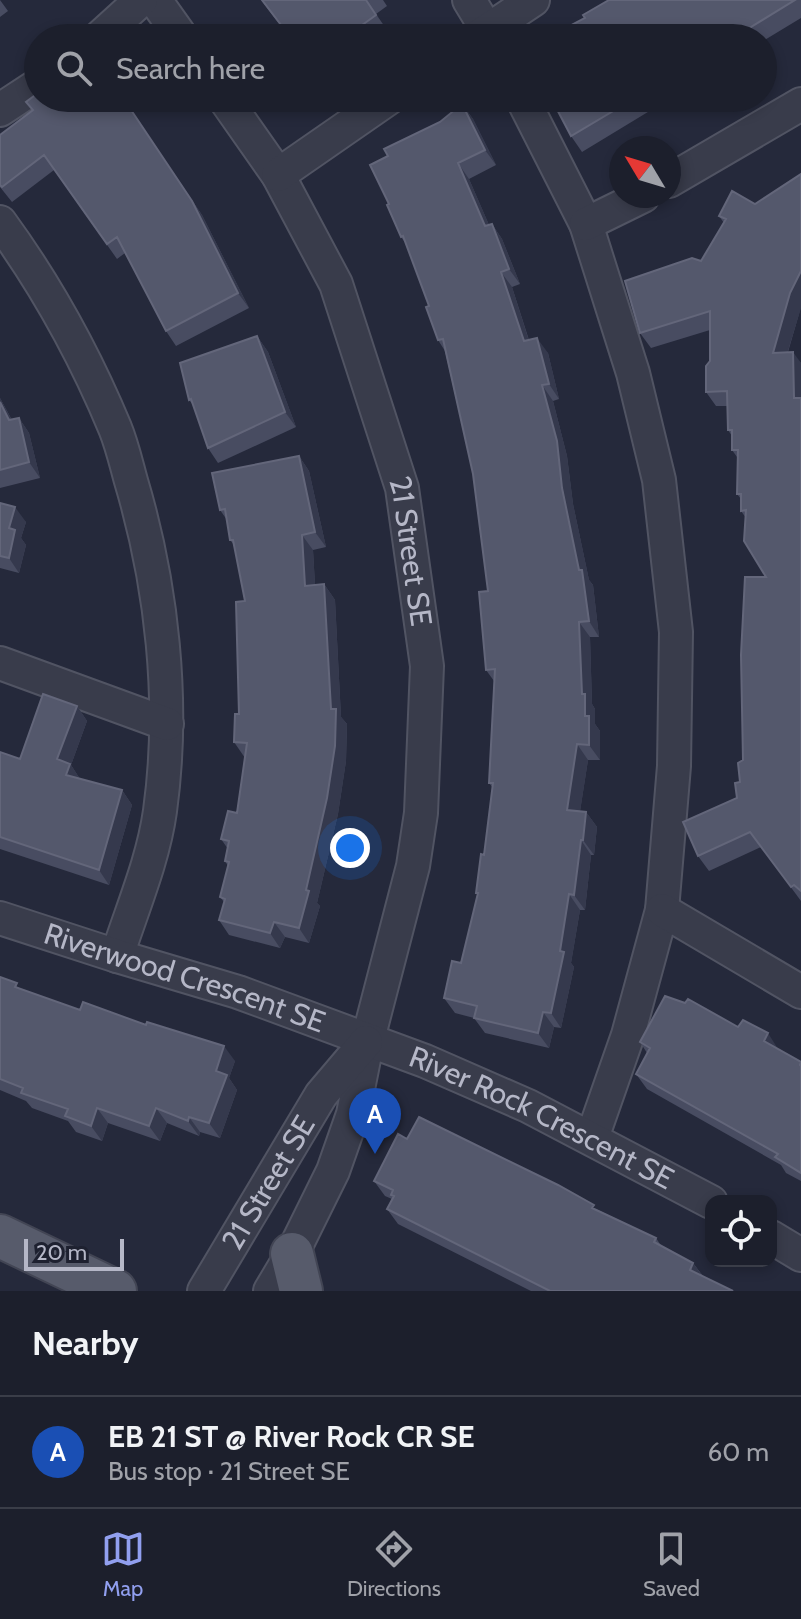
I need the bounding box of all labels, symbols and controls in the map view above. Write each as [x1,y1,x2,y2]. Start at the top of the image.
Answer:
search box [24,24,777,112]
icon: search [52,46,96,90]
text: Search here [116,50,265,87]
north arrow [609,136,681,208]
street label: 21 Street SE [381,472,440,628]
your location [330,828,370,868]
street label: Riverwood Crescent SE [40,915,330,1041]
street label: River Rock Crescent SE [404,1038,680,1197]
pin: A [349,1088,401,1154]
street label: 21 Street SE [214,1109,323,1257]
map controls [705,1195,777,1267]
button: locate [705,1195,777,1267]
scale bar [24,1235,124,1271]
text: 20 m [36,1239,87,1266]
text: Nearby [32,1322,139,1364]
text: EB 21 ST @ River Rock CR SE [108,1418,474,1455]
text: A [50,1436,66,1468]
text: 60 m [707,1436,769,1468]
text: Bus stop · 21 Street SE [108,1455,350,1487]
tab: Map [101,1527,145,1602]
tab: Directions [347,1527,441,1602]
tab: Saved [643,1527,700,1602]

